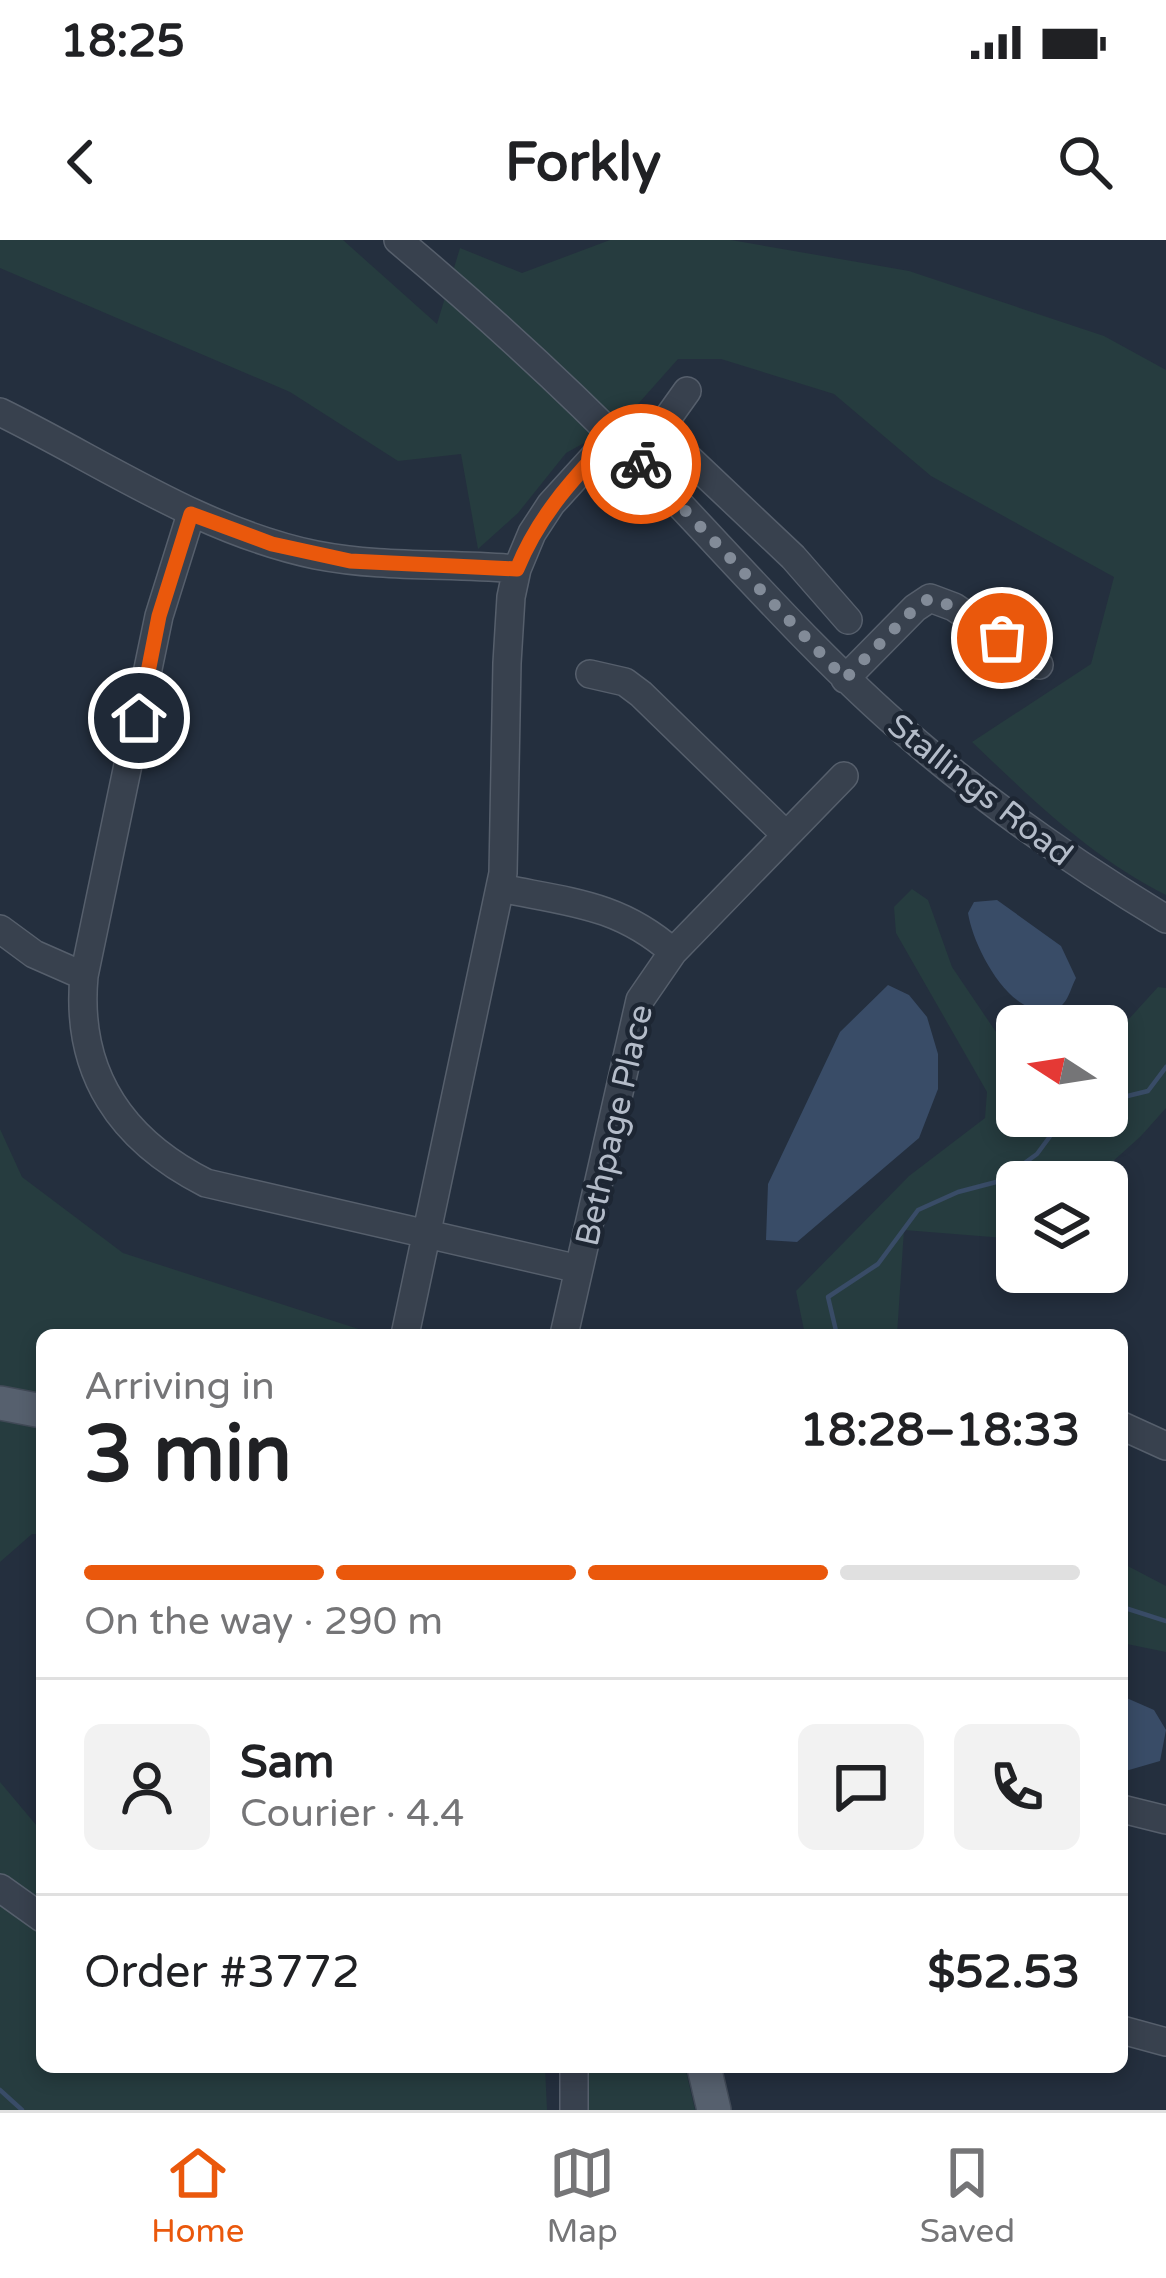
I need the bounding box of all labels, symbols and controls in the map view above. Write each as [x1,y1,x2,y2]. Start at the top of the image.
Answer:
text: 18:25 [60,15,185,69]
icon: back [48,129,114,195]
icon: search [1052,129,1118,195]
text: Forkly [505,130,661,195]
courier [581,404,701,524]
icon: bike [608,431,674,497]
pin [951,587,1053,689]
icon: bag [969,605,1035,671]
pin [88,667,190,769]
icon: home [106,685,172,751]
street label: Stallings Road [880,706,1080,874]
street label: Bethpage Place [568,1001,661,1250]
north arrow [996,1005,1128,1137]
map controls [996,1005,1128,1293]
button: layers [996,1161,1128,1293]
text: Arriving in [84,1363,275,1410]
text: 18:28–18:33 [800,1404,1080,1458]
text: 3 min [84,1408,292,1502]
text: On the way · 290 m [84,1598,443,1645]
button: person [84,1724,210,1850]
button: chat [798,1724,924,1850]
button: phone [954,1724,1080,1850]
text: Sam [240,1736,334,1790]
text: Courier · 4.4 [240,1790,464,1837]
text: Order #3772 [84,1946,360,2000]
text: $52.53 [928,1946,1080,2000]
tab: Home [151,2140,244,2251]
tab: Map [546,2140,618,2251]
tab: Saved [920,2140,1015,2251]

